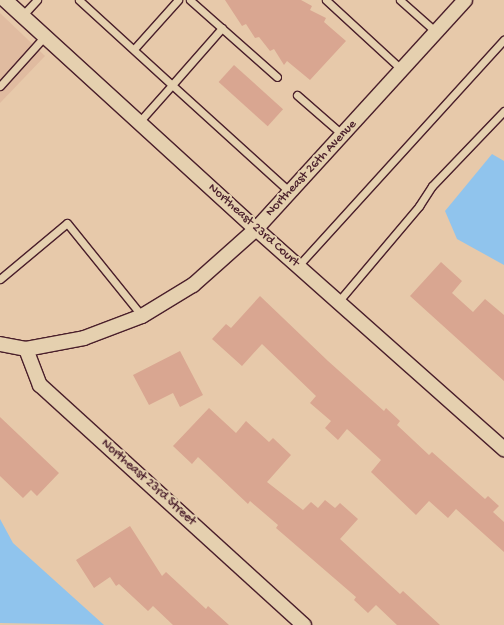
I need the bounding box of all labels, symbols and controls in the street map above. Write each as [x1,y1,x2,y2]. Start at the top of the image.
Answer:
street label: Northeast 26th Avenue [263,117,361,221]
street label: Northeast 23rd Court [204,181,302,271]
street label: Northeast 23rd Street [97,436,199,530]

